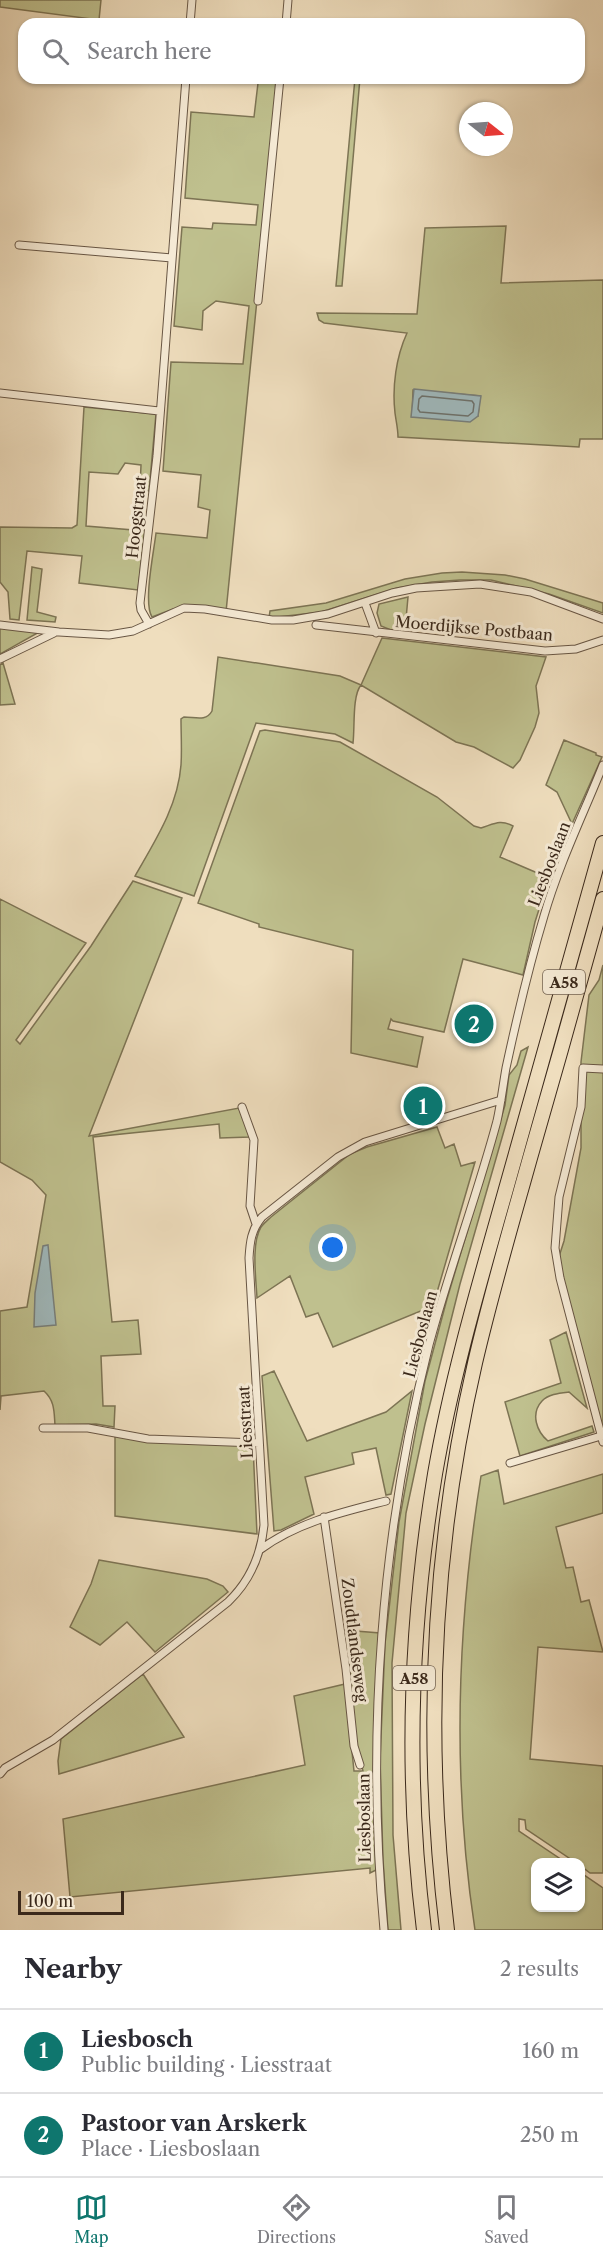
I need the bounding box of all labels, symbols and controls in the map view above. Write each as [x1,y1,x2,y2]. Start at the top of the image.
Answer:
search box [18,18,585,84]
icon: search [39,35,72,68]
text: Search here [87,38,212,65]
north arrow [459,102,513,156]
street label: Hoogstraat [122,474,150,559]
street label: Moerdijkse Postbaan [394,611,554,645]
street label: Liesboslaan [524,819,574,909]
road number: A58 [543,970,585,994]
pin: 2 [454,1002,494,1046]
pin: 1 [404,1084,442,1128]
your location [318,1233,347,1262]
street label: Liesboslaan [399,1288,441,1380]
street label: Liesstraat [233,1385,257,1459]
street label: Zoudtlandseweg [337,1577,373,1704]
road number: A58 [393,1666,435,1690]
street label: Liesboslaan [353,1773,375,1863]
map controls [531,1858,585,1912]
button: layers [531,1858,585,1912]
scale bar [18,1888,124,1916]
text: 100 m [27,1891,73,1911]
text: Nearby [24,1953,122,1985]
text: 2 results [500,1957,579,1981]
text: Liesbosch [81,2026,193,2053]
text: 1 [39,2039,48,2063]
text: 160 m [522,2039,579,2063]
text: Public building · Liesstraat [81,2053,332,2077]
text: Pastoor van Arskerk [81,2110,306,2137]
text: 2 [38,2123,49,2147]
text: 250 m [520,2123,579,2147]
text: Place · Liesboslaan [81,2137,260,2161]
tab: Map [74,2191,109,2247]
tab: Directions [257,2191,336,2247]
tab: Saved [484,2191,529,2247]

